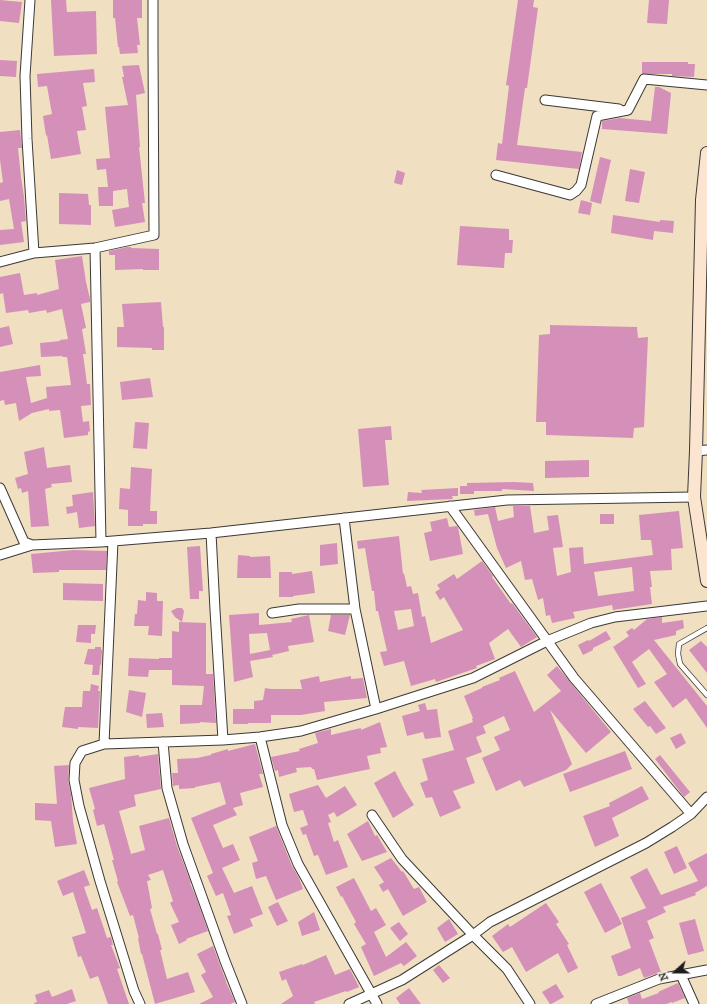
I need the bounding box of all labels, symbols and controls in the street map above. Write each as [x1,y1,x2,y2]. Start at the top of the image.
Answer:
north arrow [655,952,695,992]
text: N [656,970,671,983]

